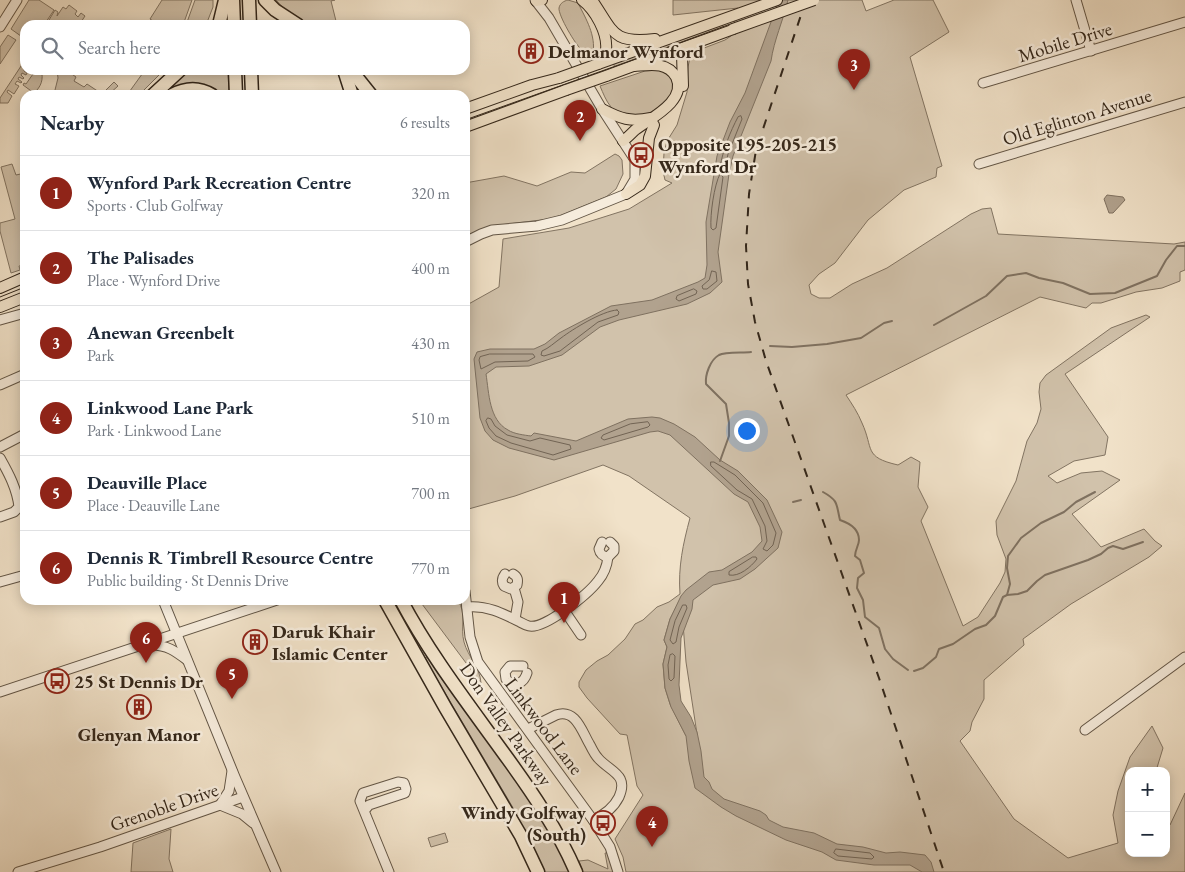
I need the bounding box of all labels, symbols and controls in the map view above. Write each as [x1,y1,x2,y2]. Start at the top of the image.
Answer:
street label: Mobile Drive [1015,16,1115,68]
search box [20,20,470,75]
icon: search [38,34,66,62]
text: Search here [78,35,160,60]
building icon: Delmanor Wynford [518,38,544,64]
place label: Delmanor Wynford [548,39,704,64]
pin: 3 [838,49,870,90]
street label: Old Eglinton Avenue [1000,82,1154,152]
pin: 2 [564,100,596,141]
text: Nearby [40,109,104,136]
text: 6 results [400,112,450,133]
place label: Opposite 195-205-215 Wynford Dr [658,132,837,179]
bus stop icon: Opposite 195-205-215 Wynford Dr [628,142,654,168]
text: Wynford Park Recreation Centre [87,170,351,195]
text: 1 [52,183,60,204]
text: 320 m [411,183,450,204]
text: Sports · Club Golfway [87,195,223,216]
text: The Palisades [87,245,194,270]
text: 2 [52,258,60,279]
text: 400 m [411,258,450,279]
text: Place · Wynford Drive [87,270,220,291]
text: Anewan Greenbelt [87,320,234,345]
text: 3 [52,333,60,354]
text: 430 m [411,333,450,354]
text: Park [87,345,114,366]
text: Linkwood Lane Park [87,395,253,420]
text: 4 [52,408,60,429]
text: 510 m [411,408,450,429]
your location [734,418,760,444]
text: Park · Linkwood Lane [87,420,221,441]
text: Deauville Place [87,470,207,495]
text: 5 [52,483,60,504]
text: 700 m [411,483,450,504]
text: Place · Deauville Lane [87,495,220,516]
text: Dennis R Timbrell Resource Centre [87,545,373,570]
text: 6 [52,558,60,579]
text: 770 m [411,558,450,579]
text: Public building · St Dennis Drive [87,570,289,591]
pin: 1 [548,582,580,623]
place label: Daruk Khair Islamic Center [272,619,388,666]
pin: 6 [130,622,162,663]
building icon: Daruk Khair Islamic Center [242,629,268,655]
street label: Don Valley Parkway [454,657,558,791]
pin: 5 [216,658,248,699]
bus stop icon: 25 St Dennis Dr [44,668,70,694]
place label: 25 St Dennis Dr [74,669,203,694]
street label: Linkwood Lane [499,672,589,780]
building icon: Glenyan Manor [126,694,152,720]
place label: Glenyan Manor [78,722,200,747]
map controls [1125,767,1170,857]
button: + [1125,767,1170,812]
street label: Grenoble Drive [107,777,221,837]
place label: Windy Golfway (South) [461,800,587,847]
pin: 4 [636,806,668,847]
bus stop icon: Windy Golfway (South) [590,810,616,836]
button: − [1125,812,1170,857]

